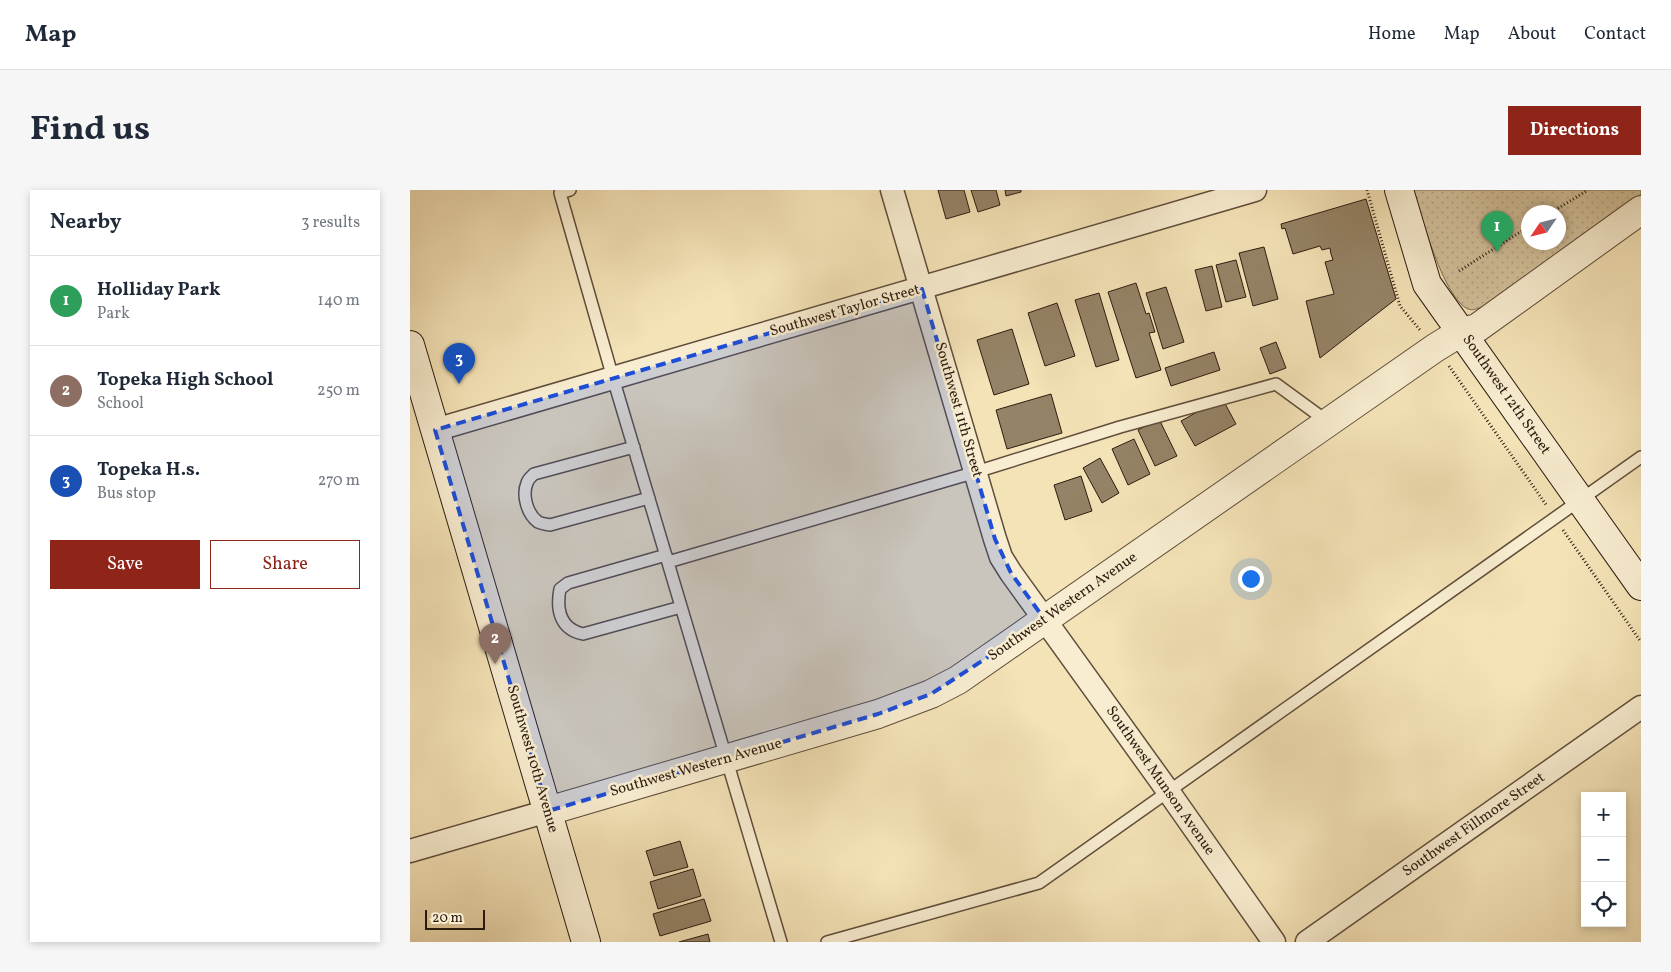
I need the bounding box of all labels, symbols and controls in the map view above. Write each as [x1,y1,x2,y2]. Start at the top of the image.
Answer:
text: Map [25,18,76,52]
text: Home [1368,22,1416,47]
text: Map [1444,22,1480,47]
text: About [1508,22,1556,47]
text: Contact [1584,22,1646,47]
text: Find us [30,106,150,154]
button: Directions [1508,106,1641,155]
north arrow [1521,205,1566,250]
text: Nearby [50,208,121,237]
pin: 1 [1481,211,1513,252]
text: 3 results [301,212,360,234]
text: Holliday Park [97,277,221,303]
street label: Southwest Taylor Street [768,280,922,342]
text: 1 [63,290,69,312]
text: 140 m [318,290,360,312]
text: Park [97,303,130,325]
street label: Southwest 12th Street [1457,331,1555,459]
street label: Southwest 11th Street [929,340,987,480]
pin: 3 [443,343,475,384]
text: Topeka High School [97,367,273,393]
text: 2 [62,380,70,402]
text: 250 m [317,380,360,402]
text: School [97,393,144,415]
text: Topeka H.s. [97,457,200,483]
text: 3 [62,470,70,492]
text: 270 m [318,470,360,492]
text: Bus stop [97,483,156,505]
button: Save [50,540,200,589]
button: Share [210,540,360,589]
street label: Southwest Western Avenue [984,547,1142,667]
your location [1238,566,1264,592]
pin: 2 [479,623,511,664]
street label: Southwest 10th Avenue [501,683,563,835]
street label: Southwest Munson Avenue [1100,702,1220,860]
street label: Southwest Western Avenue [608,733,784,803]
street label: Southwest Fillmore Street [1398,768,1550,882]
map controls [1581,792,1626,927]
button: + [1581,792,1626,837]
button: − [1581,837,1626,882]
button: locate [1581,882,1626,927]
scale bar [425,907,485,930]
text: 20 m [432,909,463,928]

